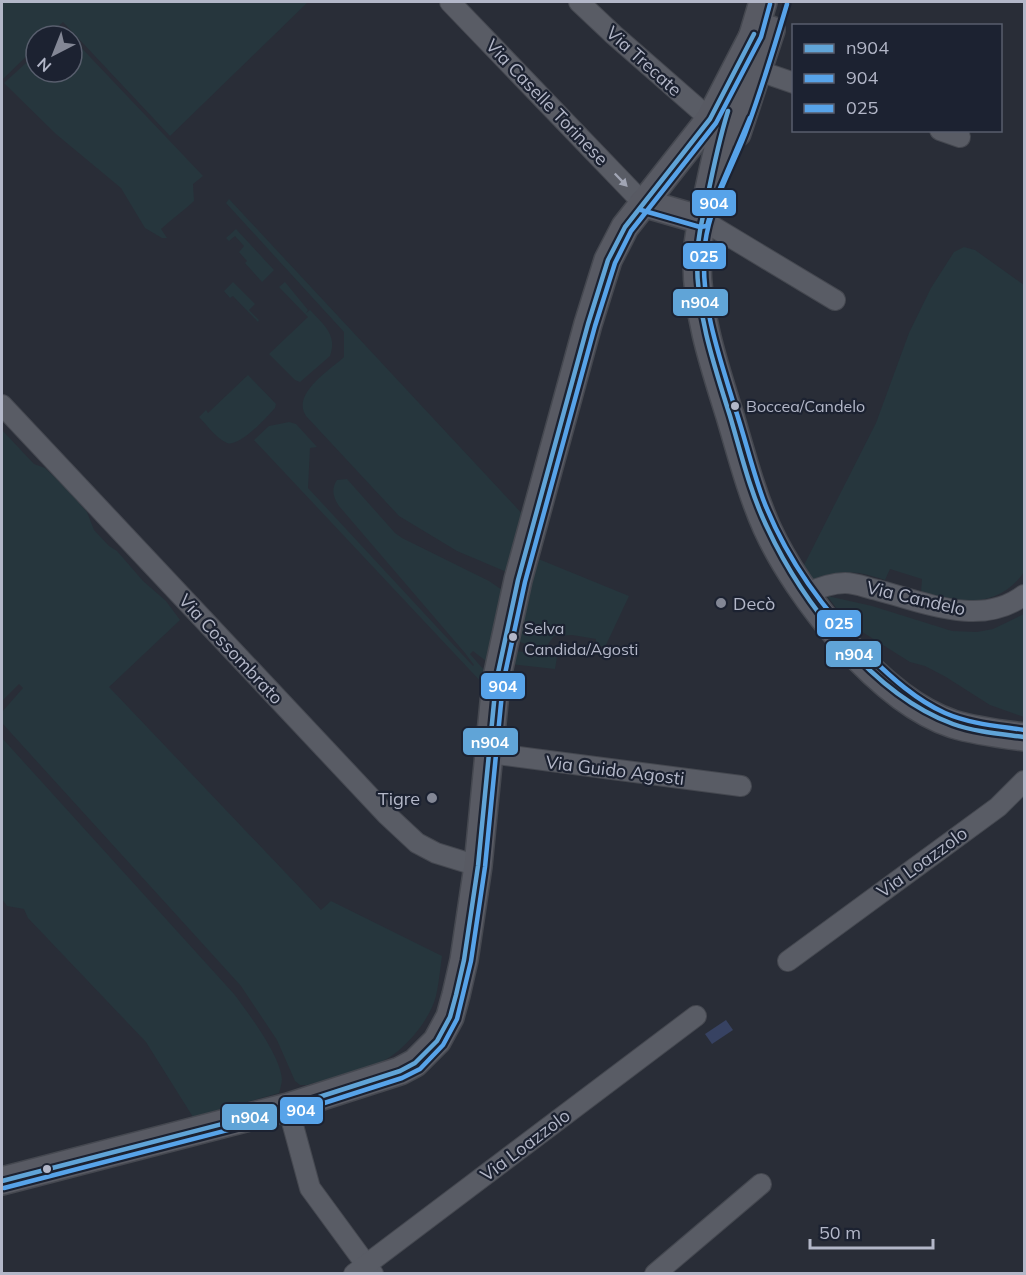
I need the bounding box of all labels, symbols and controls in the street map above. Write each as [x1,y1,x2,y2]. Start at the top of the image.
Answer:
street label: Via Trecate [601,21,687,101]
north arrow [24,24,84,84]
legend [792,24,1002,132]
street label: Via Caselle Torinese [481,34,613,170]
text: n904 [846,36,889,59]
text: N [33,54,55,77]
text: 904 [846,66,879,89]
text: 025 [846,96,879,119]
one-way arrow [614,173,628,187]
line badge: 904 [691,189,737,217]
text: 904 [700,193,729,213]
line badge: 025 [682,242,727,270]
text: 025 [690,246,719,266]
line badge: n904 [672,288,729,317]
text: n904 [681,292,720,312]
place label: Boccea/Candelo [746,396,865,416]
marker: Boccea/Candelo [729,400,741,412]
street label: Via Candelo [864,575,968,621]
street label: Via Cossombrato [174,589,288,709]
place label: Decò [733,592,775,615]
marker: Decò [714,596,728,610]
line badge: 025 [816,609,862,638]
text: 025 [825,613,854,633]
place label: Selva Candida/Agosti [524,618,638,659]
marker: Selva Candida/Agosti [507,631,519,643]
line badge: n904 [825,640,882,668]
text: n904 [835,644,874,664]
line badge: 904 [480,672,526,700]
text: 904 [489,676,518,696]
line badge: n904 [462,727,519,756]
text: n904 [471,732,510,752]
street label: Via Guido Agosti [544,750,686,790]
place label: Tigre [378,787,420,810]
marker: Tigre [425,791,439,805]
street label: Via Loazzolo [872,821,972,903]
line badge: 904 [279,1096,324,1125]
text: 904 [287,1100,316,1120]
line badge: n904 [221,1103,278,1131]
street label: Via Loazzolo [476,1104,574,1186]
text: n904 [231,1107,270,1127]
unlabelled marker [41,1163,53,1175]
scale bar [810,1212,933,1250]
text: 50 m [819,1221,861,1244]

